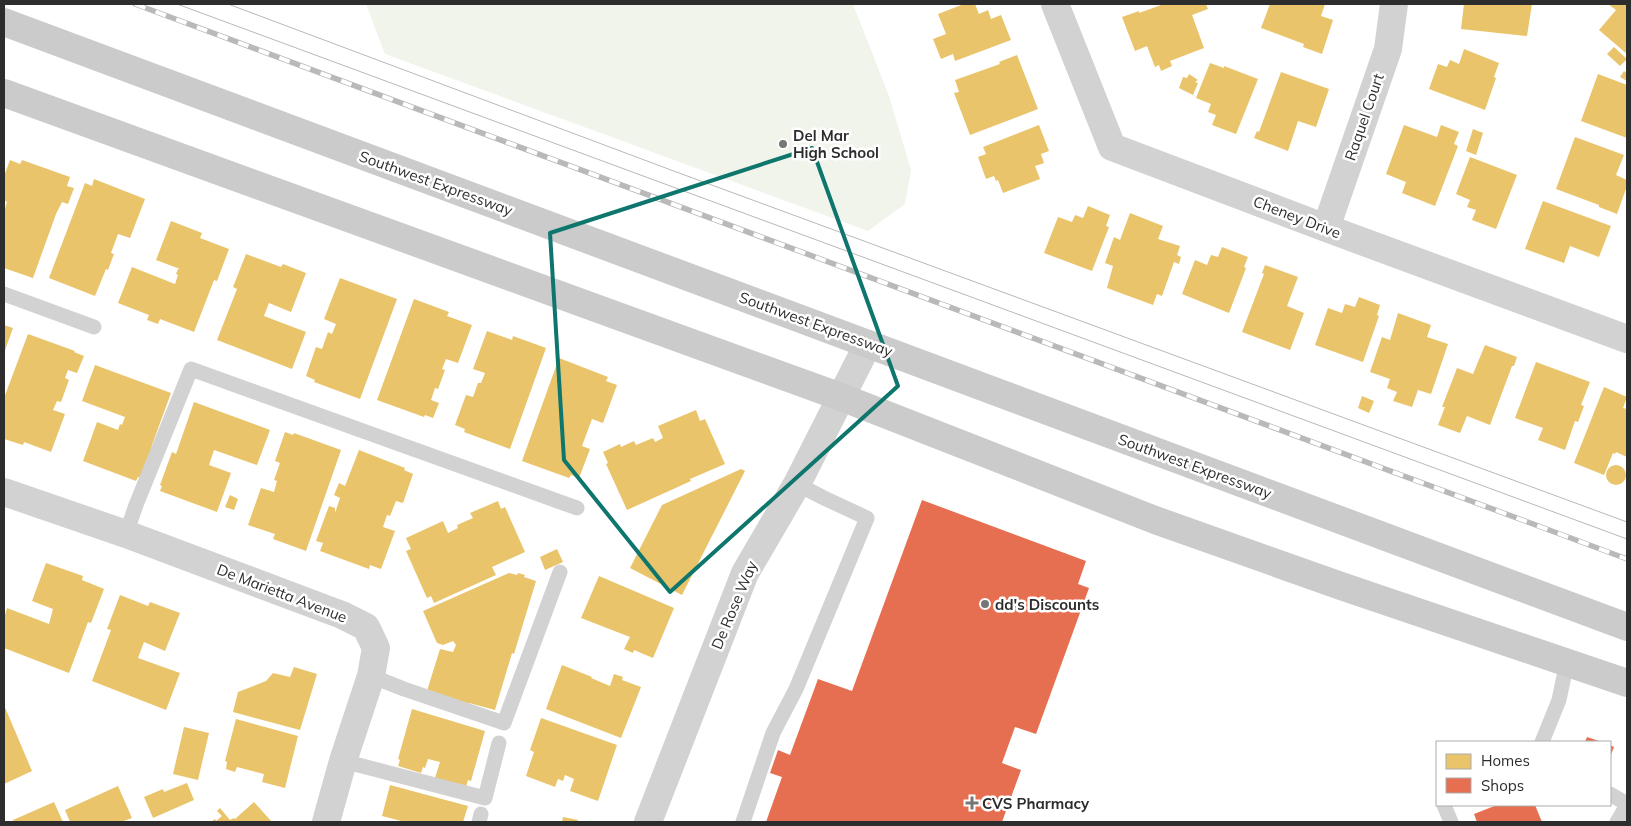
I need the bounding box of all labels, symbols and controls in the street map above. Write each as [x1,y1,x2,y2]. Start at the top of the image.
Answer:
street label: Raquel Court [1340,71,1388,163]
place label: Del Mar High School [793,126,879,162]
marker: Del Mar High School [777,138,789,150]
street label: Southwest Expressway [357,146,515,220]
street label: Cheney Drive [1251,192,1343,242]
street label: Southwest Expressway [737,287,895,361]
street label: Southwest Expressway [1116,429,1274,503]
street label: De Rose Way [707,558,761,652]
street label: De Marietta Avenue [214,559,350,627]
place label: dd's Discounts [995,595,1099,614]
marker: dd's Discounts [979,598,991,610]
legend [1436,741,1611,806]
text: Homes [1481,751,1530,770]
text: Shops [1481,776,1524,795]
place label: CVS Pharmacy [982,794,1090,813]
marker: CVS Pharmacy [966,797,978,809]

